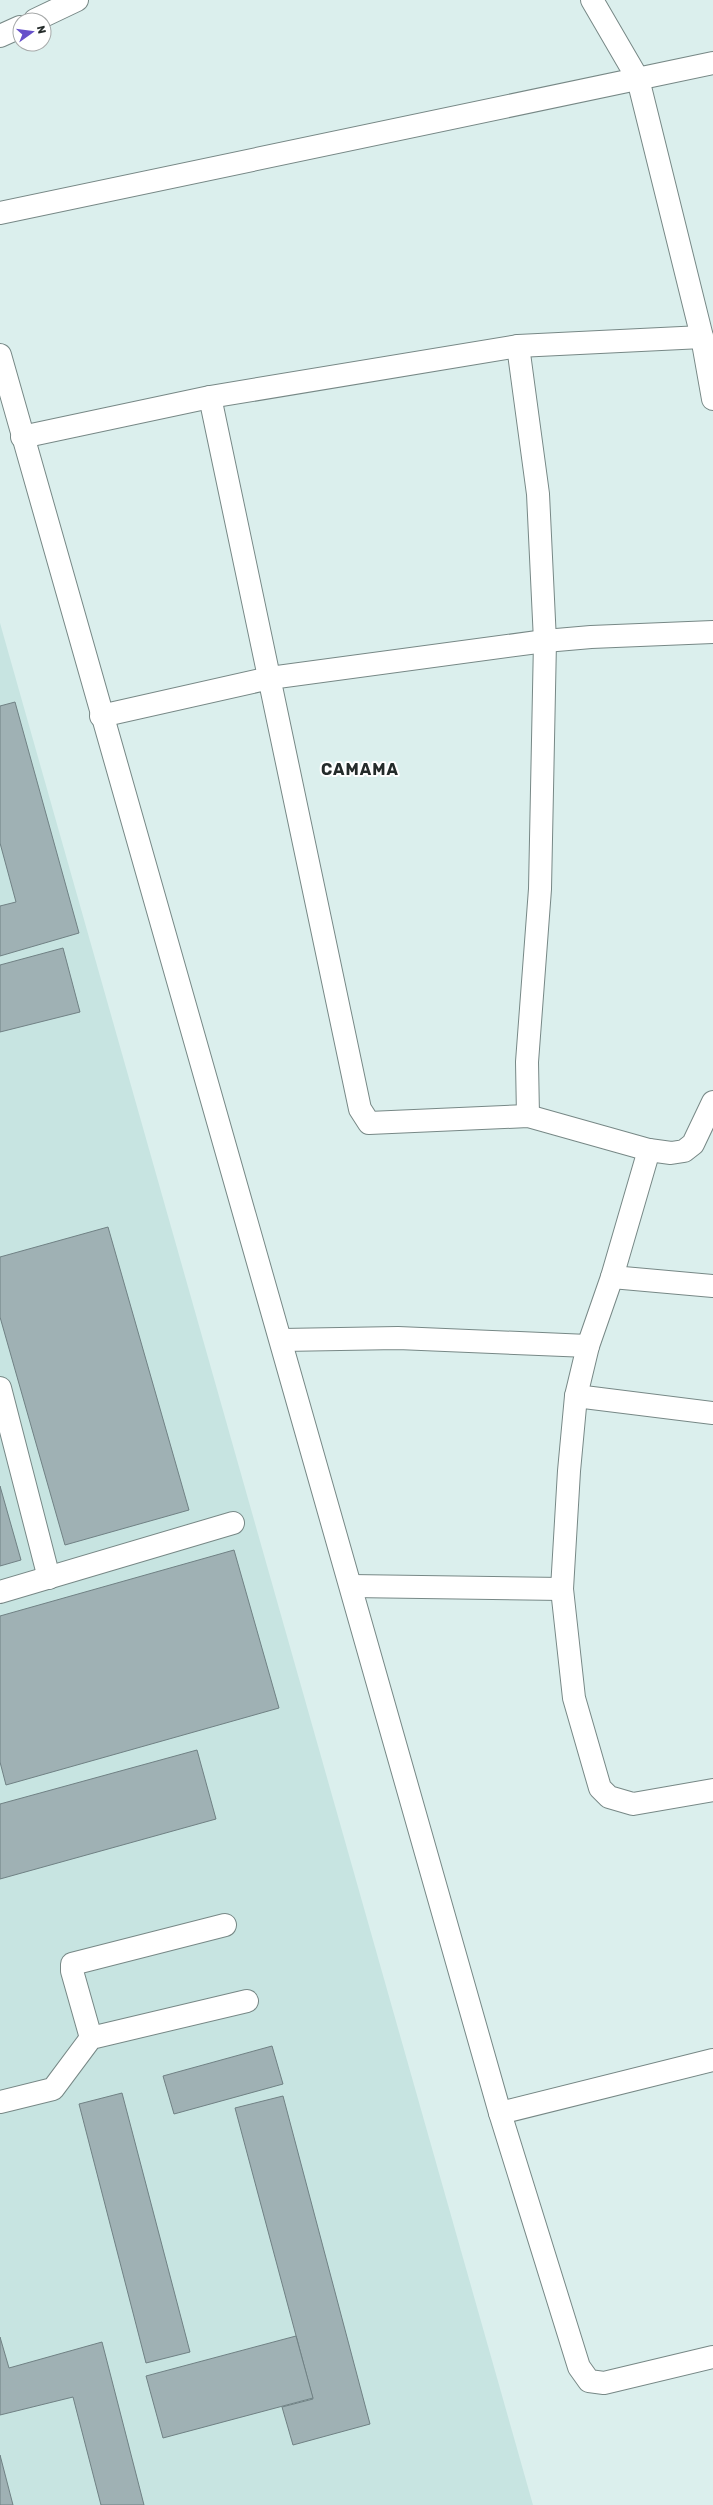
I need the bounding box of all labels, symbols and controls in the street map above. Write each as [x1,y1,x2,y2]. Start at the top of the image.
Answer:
north arrow [12,12,52,52]
text: N [34,24,49,35]
district label: CAMAMA [321,760,399,779]

